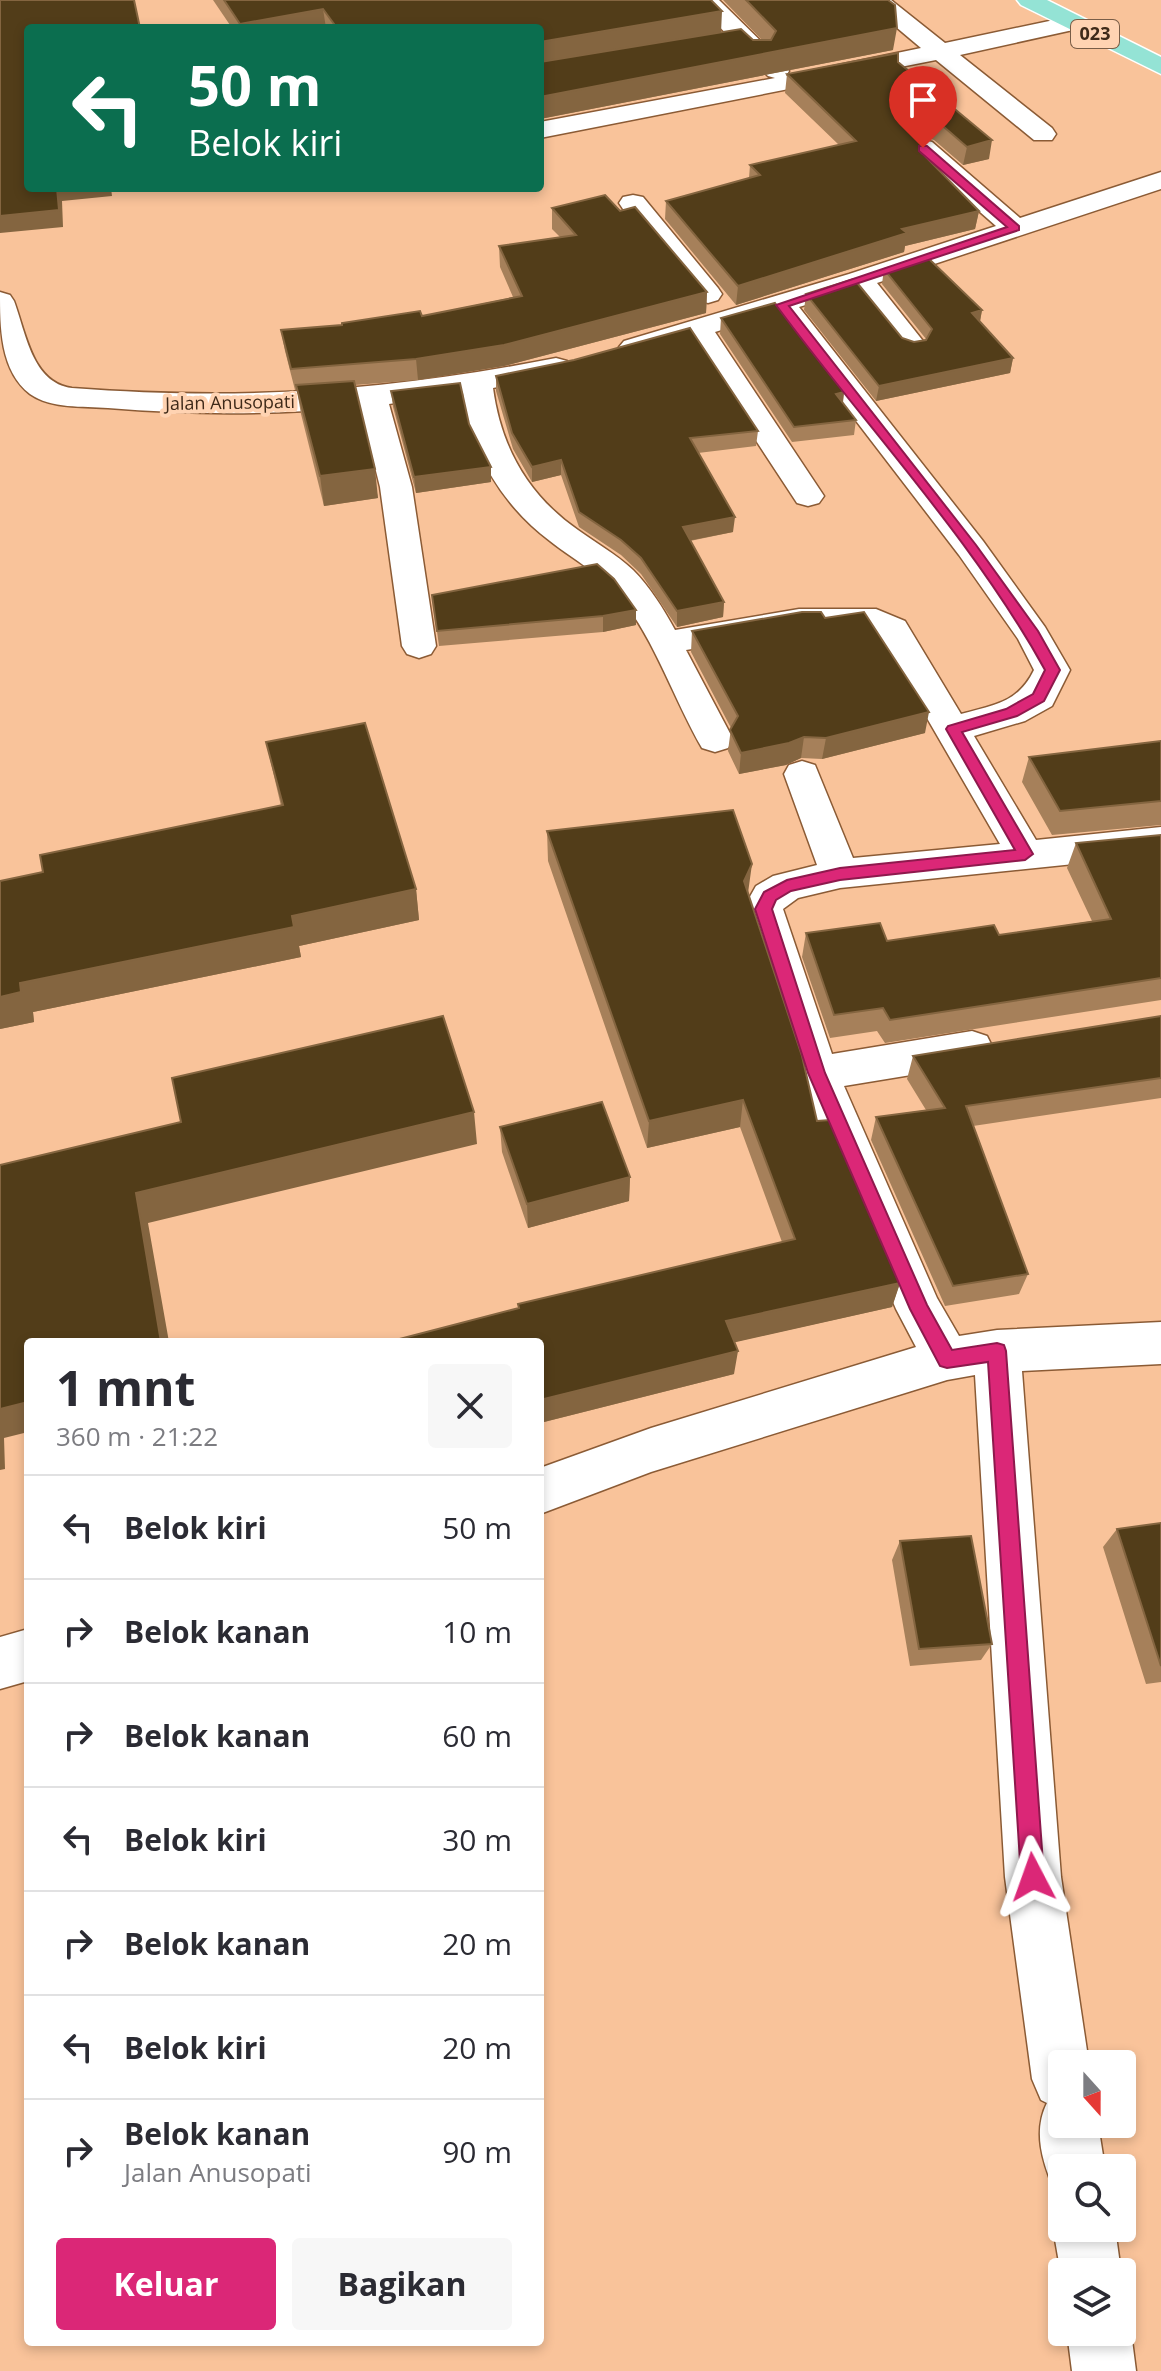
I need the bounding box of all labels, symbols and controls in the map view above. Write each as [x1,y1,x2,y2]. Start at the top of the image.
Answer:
road number: 023 [1071,20,1119,48]
text: 50 m [188,46,322,122]
icon: left [56,56,160,160]
pin [889,66,957,148]
icon: arrive [901,78,945,122]
text: Belok kiri [188,118,342,167]
street label: Jalan Anusopati [163,389,295,415]
text: 1 mnt [56,1355,195,1420]
button: close [428,1364,512,1448]
text: 360 m · 21:22 [56,1418,218,1454]
icon: left [56,1505,100,1549]
text: Belok kiri [124,1507,267,1548]
text: 50 m [442,1507,512,1548]
icon: right [56,1609,100,1653]
text: Belok kanan [124,1611,310,1652]
text: 10 m [442,1611,512,1652]
icon: right [56,1713,100,1757]
text: Belok kanan [124,1715,310,1756]
text: 60 m [442,1715,512,1756]
icon: left [56,1817,100,1861]
text: Belok kiri [124,1819,267,1860]
text: 30 m [442,1819,512,1860]
position arrow [991,1835,1075,1919]
icon: right [56,1921,100,1965]
text: Belok kanan [124,1923,310,1964]
text: 20 m [442,1923,512,1964]
icon: left [56,2025,100,2069]
text: Belok kiri [124,2027,267,2068]
text: 20 m [442,2027,512,2068]
north arrow [1048,2050,1136,2138]
map controls [1048,2050,1136,2346]
text: Belok kanan [124,2113,310,2154]
icon: right [56,2129,100,2173]
text: 90 m [442,2131,512,2172]
text: Jalan Anusopati [124,2154,312,2190]
button: search [1048,2154,1136,2242]
button: Keluar [56,2238,276,2330]
button: Bagikan [292,2238,512,2330]
button: layers [1048,2258,1136,2346]

